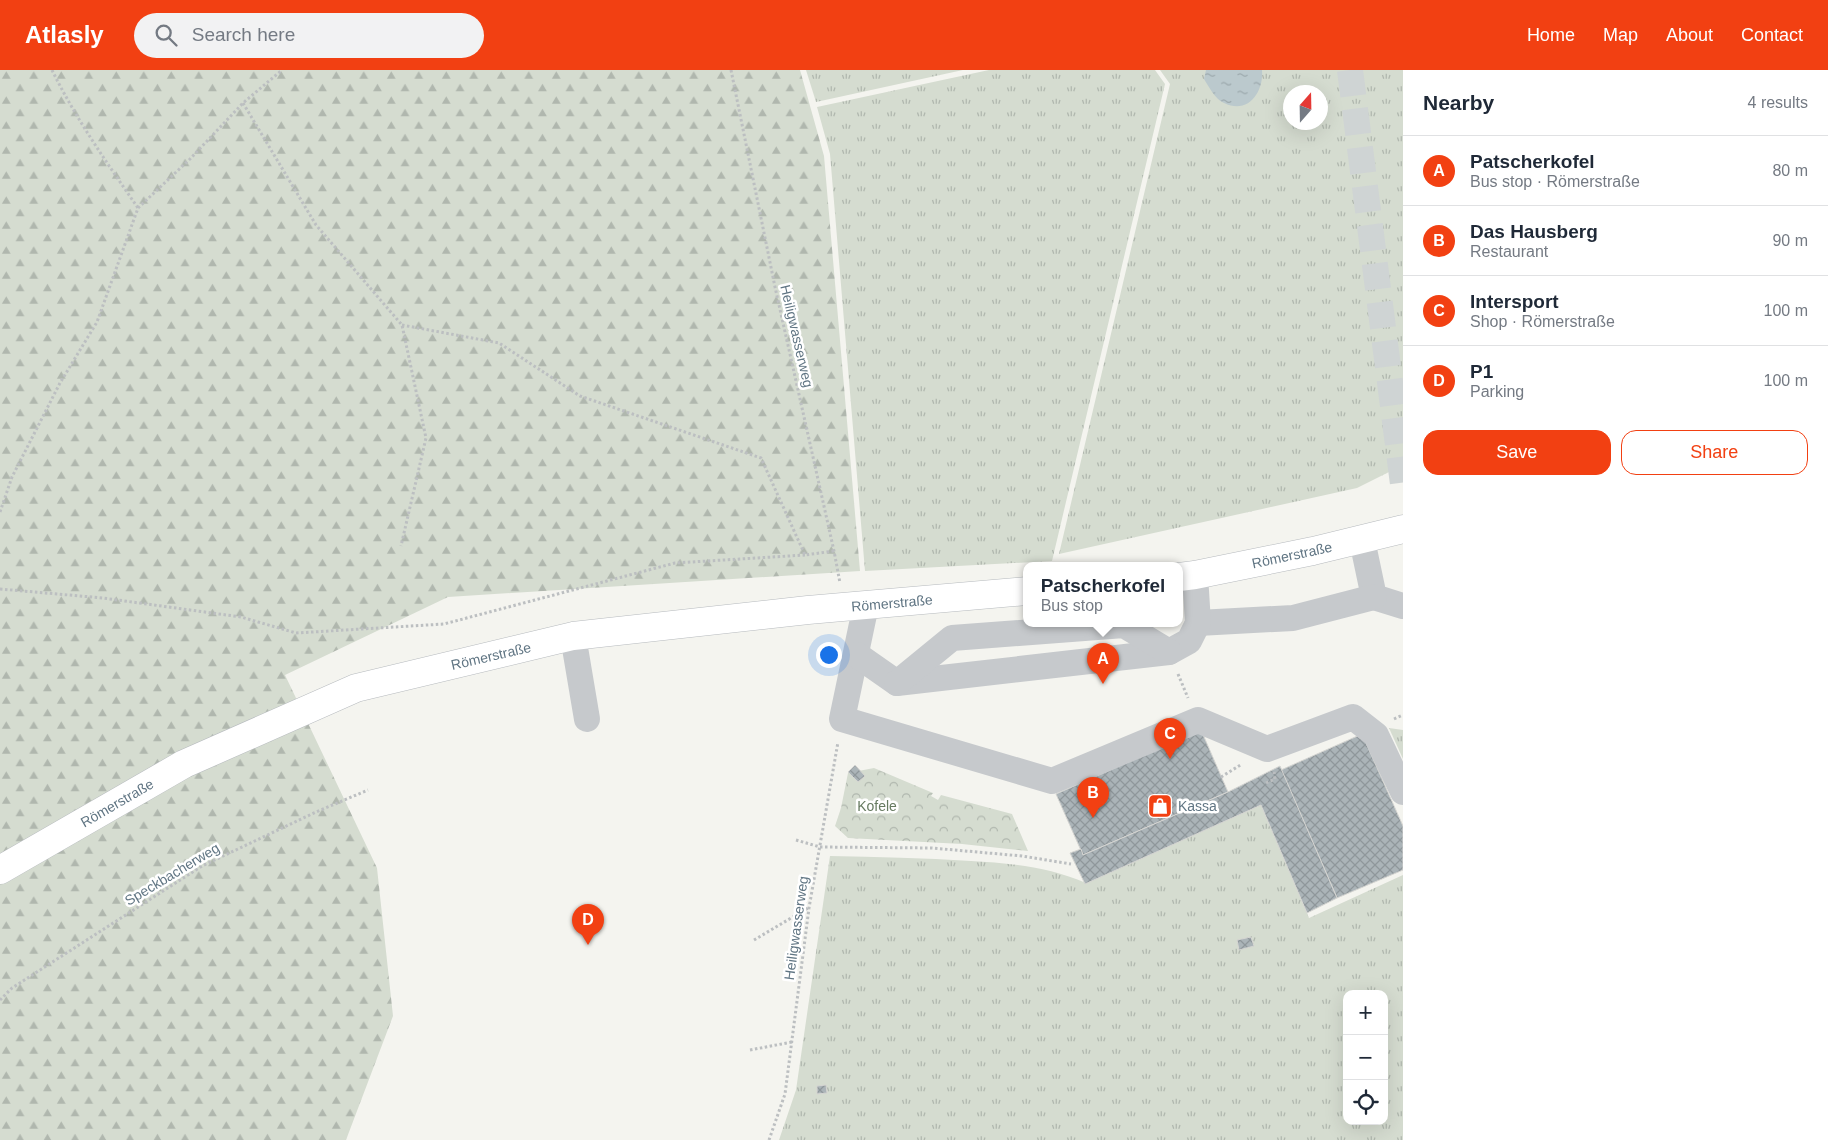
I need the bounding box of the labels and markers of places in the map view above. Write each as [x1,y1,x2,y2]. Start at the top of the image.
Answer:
pin: A [1087,643,1119,684]
pin: C [1154,718,1186,759]
pin: B [1077,777,1109,818]
shop icon: Kassa [1147,793,1173,819]
place label: Kassa [1178,798,1217,814]
pin: D [572,904,604,945]

